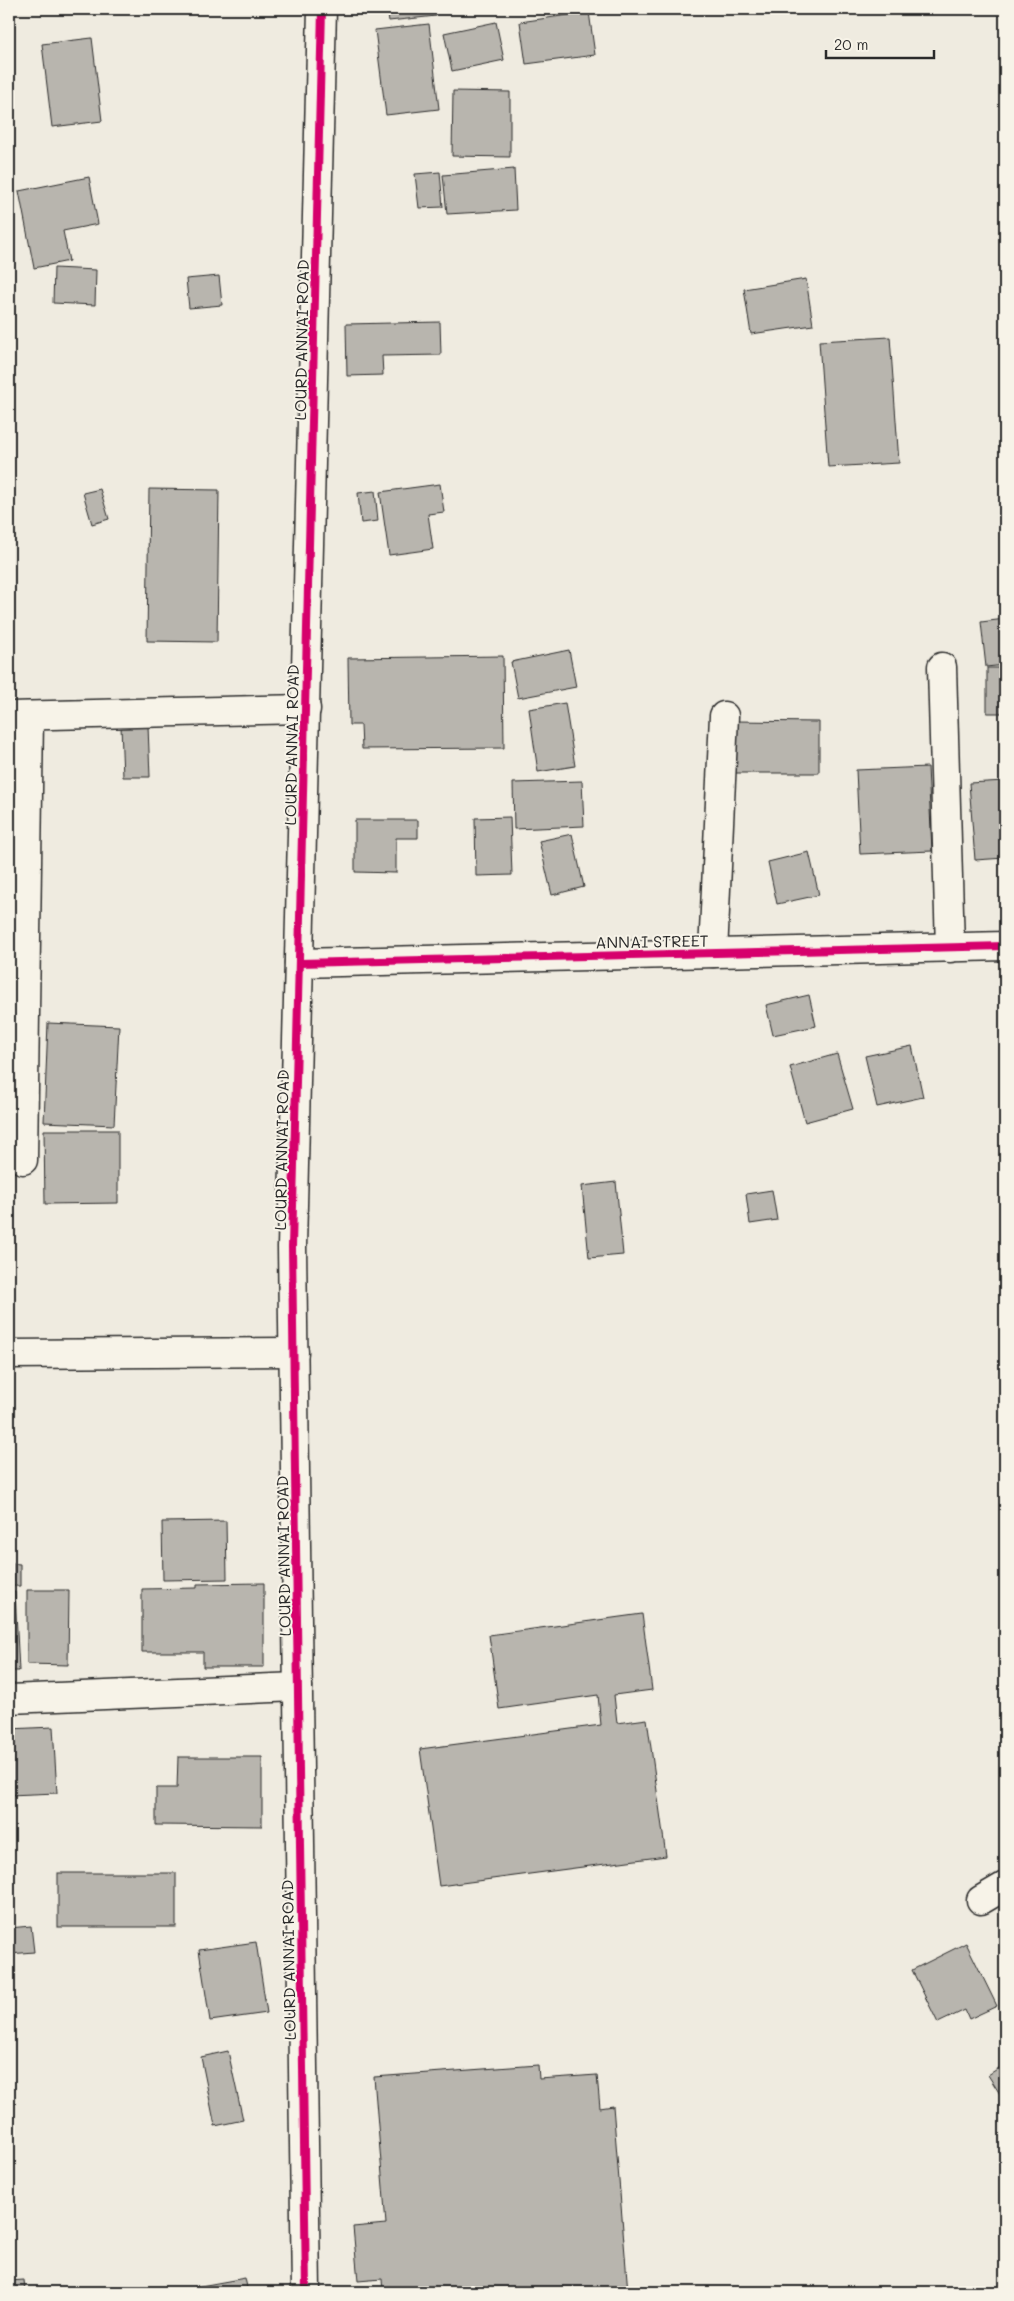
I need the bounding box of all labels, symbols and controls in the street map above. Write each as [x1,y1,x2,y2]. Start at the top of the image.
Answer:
scale bar [826,28,934,60]
text: 20 m [834,34,868,54]
street label: LOURD ANNAI ROAD [289,259,313,421]
street label: LOURD ANNAI ROAD [279,664,303,826]
street label: ANNAI STREET [595,930,709,952]
street label: LOURD ANNAI ROAD [269,1069,293,1231]
street label: LOURD ANNAI ROAD [271,1475,295,1637]
street label: LOURD ANNAI ROAD [276,1879,300,2041]

